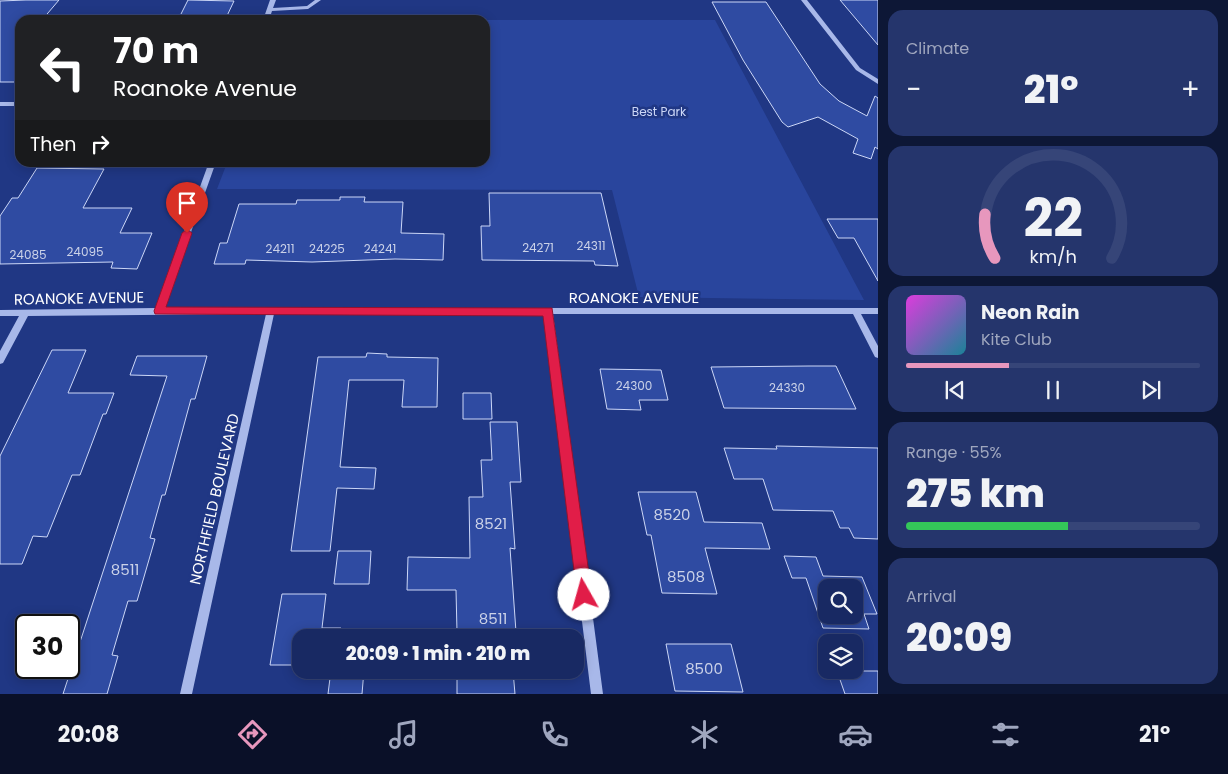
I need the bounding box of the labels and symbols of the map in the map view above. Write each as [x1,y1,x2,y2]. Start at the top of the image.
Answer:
park label: Best Park [632,103,687,120]
pin [166,182,208,233]
house number: 24311 [576,237,606,254]
house number: 24271 [522,239,554,256]
house number: 24211 [265,240,295,257]
house number: 24225 [309,240,345,257]
house number: 24241 [364,240,396,257]
house number: 24095 [66,243,104,260]
house number: 24085 [9,246,47,263]
street label: ROANOKE AVENUE [14,286,144,310]
street label: ROANOKE AVENUE [569,287,699,308]
house number: 24300 [616,377,652,394]
house number: 24330 [769,379,805,396]
street label: NORTHFIELD BOULEVARD [184,411,244,587]
house number: 8520 [654,504,690,525]
house number: 8521 [475,513,507,534]
house number: 8511 [111,559,139,580]
house number: 8508 [667,566,705,587]
position arrow [557,568,609,620]
house number: 8511 [479,608,507,629]
speed limit sign: 30 [15,614,80,679]
house number: 8500 [685,658,723,679]

